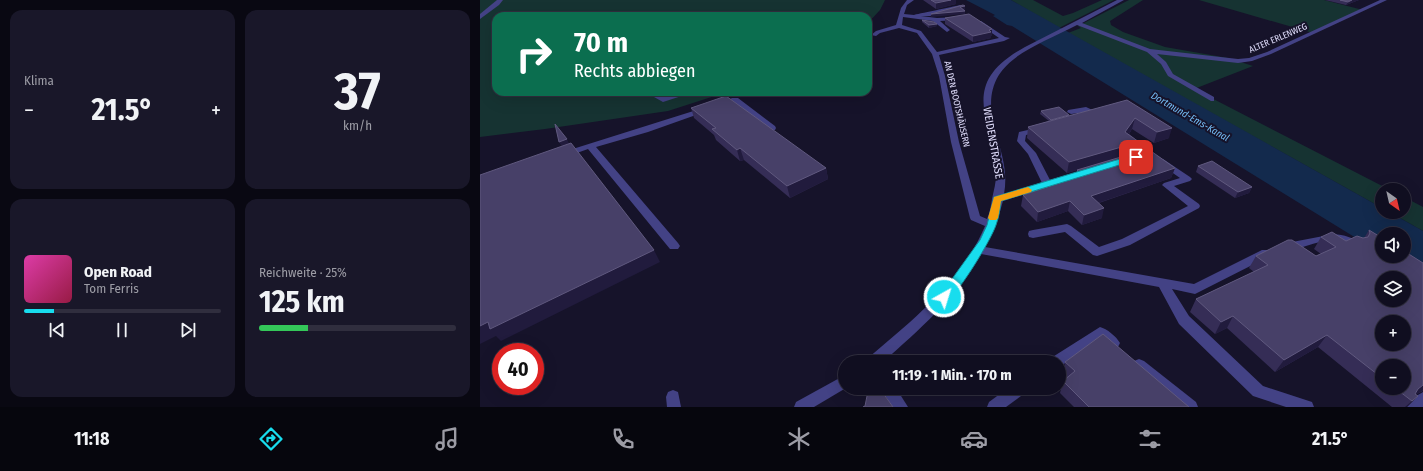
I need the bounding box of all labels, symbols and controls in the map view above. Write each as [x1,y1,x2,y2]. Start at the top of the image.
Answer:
street label: ALTER ERLENWEG [1247,21,1309,55]
text: 70 m [574,26,628,59]
icon: right [508,28,560,80]
text: 37 [334,60,381,123]
text: Rechts abbiegen [574,60,695,82]
street label: AN DEN BOOTSHÄUSERN [942,60,972,148]
text: Klima [24,73,54,88]
water label: Dortmund-Ems-Kanal [1149,90,1232,144]
text: 21.5° [92,92,153,128]
text: − [24,97,34,124]
text: + [211,97,221,124]
street label: WEIDENSTRASSE [980,106,1006,180]
text: km/h [343,118,372,133]
pin [1119,140,1153,174]
icon: arrive [1125,146,1147,168]
north arrow [1375,183,1411,219]
map controls [1375,183,1411,395]
button: sound [1375,227,1411,263]
text: Open Road [84,263,152,281]
text: Reichweite · 25% [259,265,347,280]
button: layers [1375,271,1411,307]
position arrow [923,276,965,318]
text: Tom Ferris [84,281,139,296]
text: 125 km [259,284,345,320]
button: + [1375,315,1411,351]
icon: previous [46,319,68,341]
icon: pause [111,319,133,341]
icon: next [177,319,199,341]
speed limit sign: 40 [492,343,544,395]
button: − [1375,359,1411,395]
text: 11:19 · 1 Min. · 170 m [892,366,1012,384]
icon: directions [257,425,285,453]
icon: music [433,425,461,453]
icon: phone [609,425,637,453]
icon: climate [785,425,813,453]
icon: car [960,425,988,453]
icon: filters [1136,425,1164,453]
text: 11:18 [74,428,109,450]
text: 21.5° [1312,428,1349,450]

